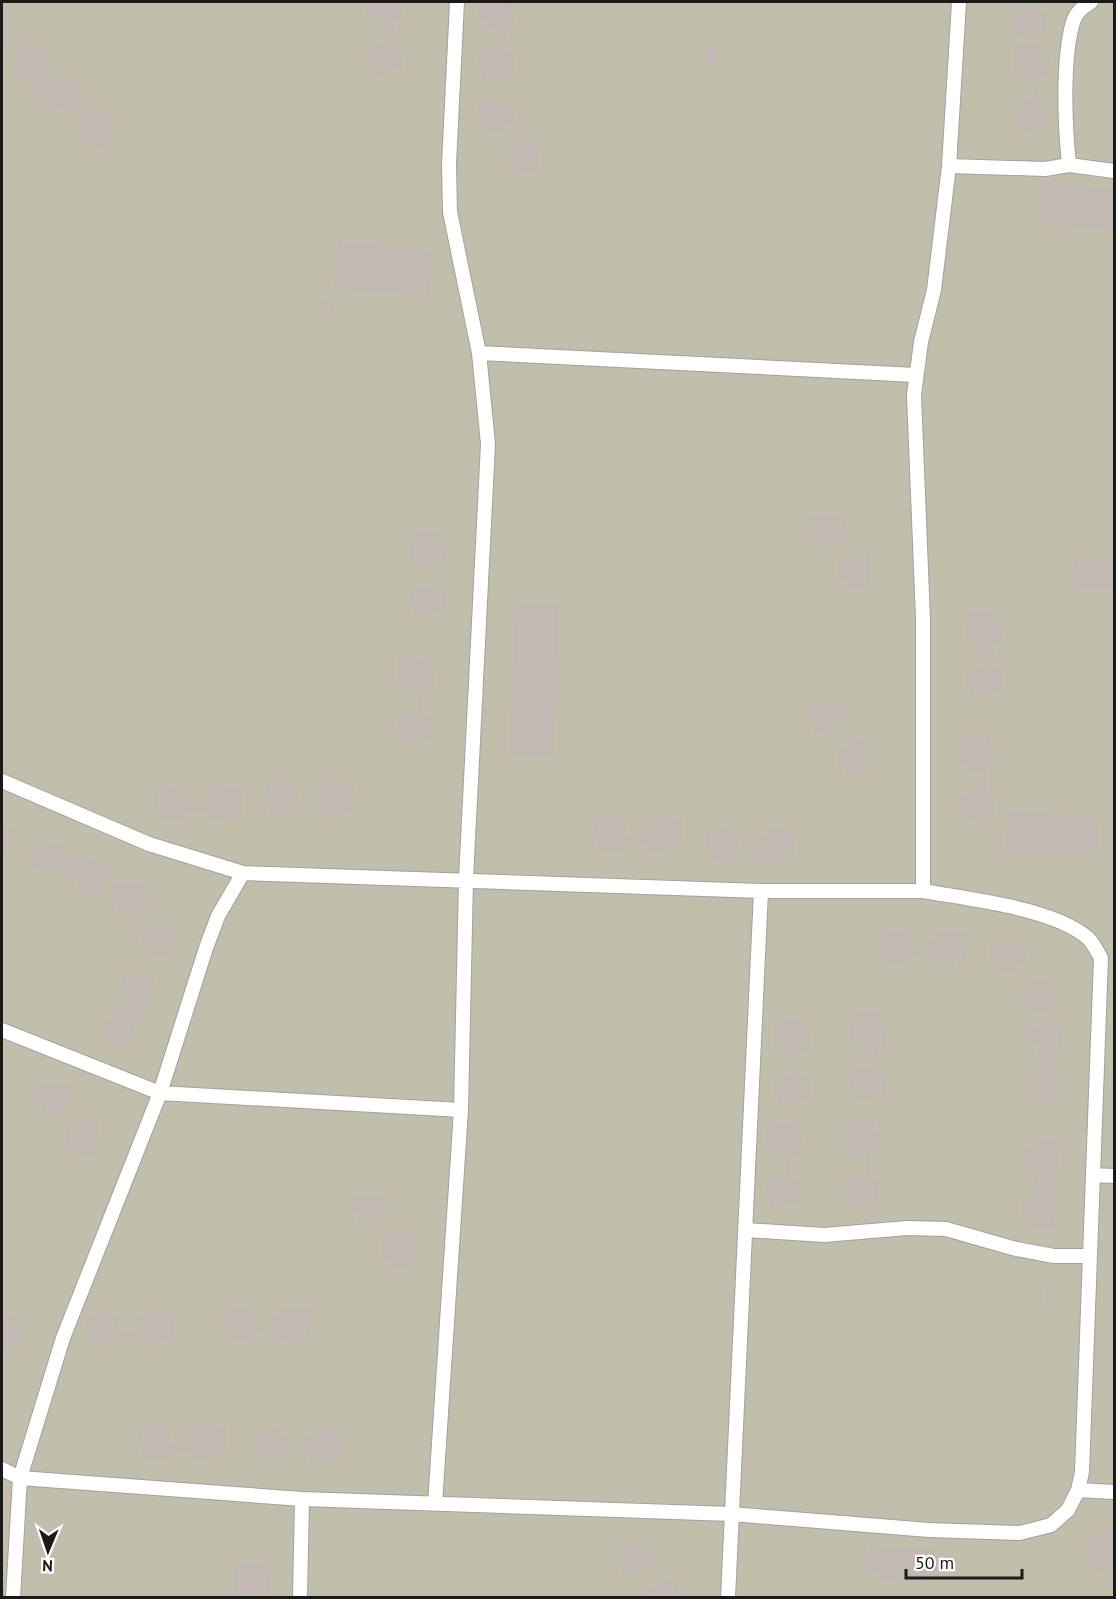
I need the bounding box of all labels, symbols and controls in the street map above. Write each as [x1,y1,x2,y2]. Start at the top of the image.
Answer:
north arrow [18,1521,78,1581]
scale bar [906,1542,1022,1580]
text: 50 m [915,1551,954,1574]
text: N [42,1556,53,1576]

